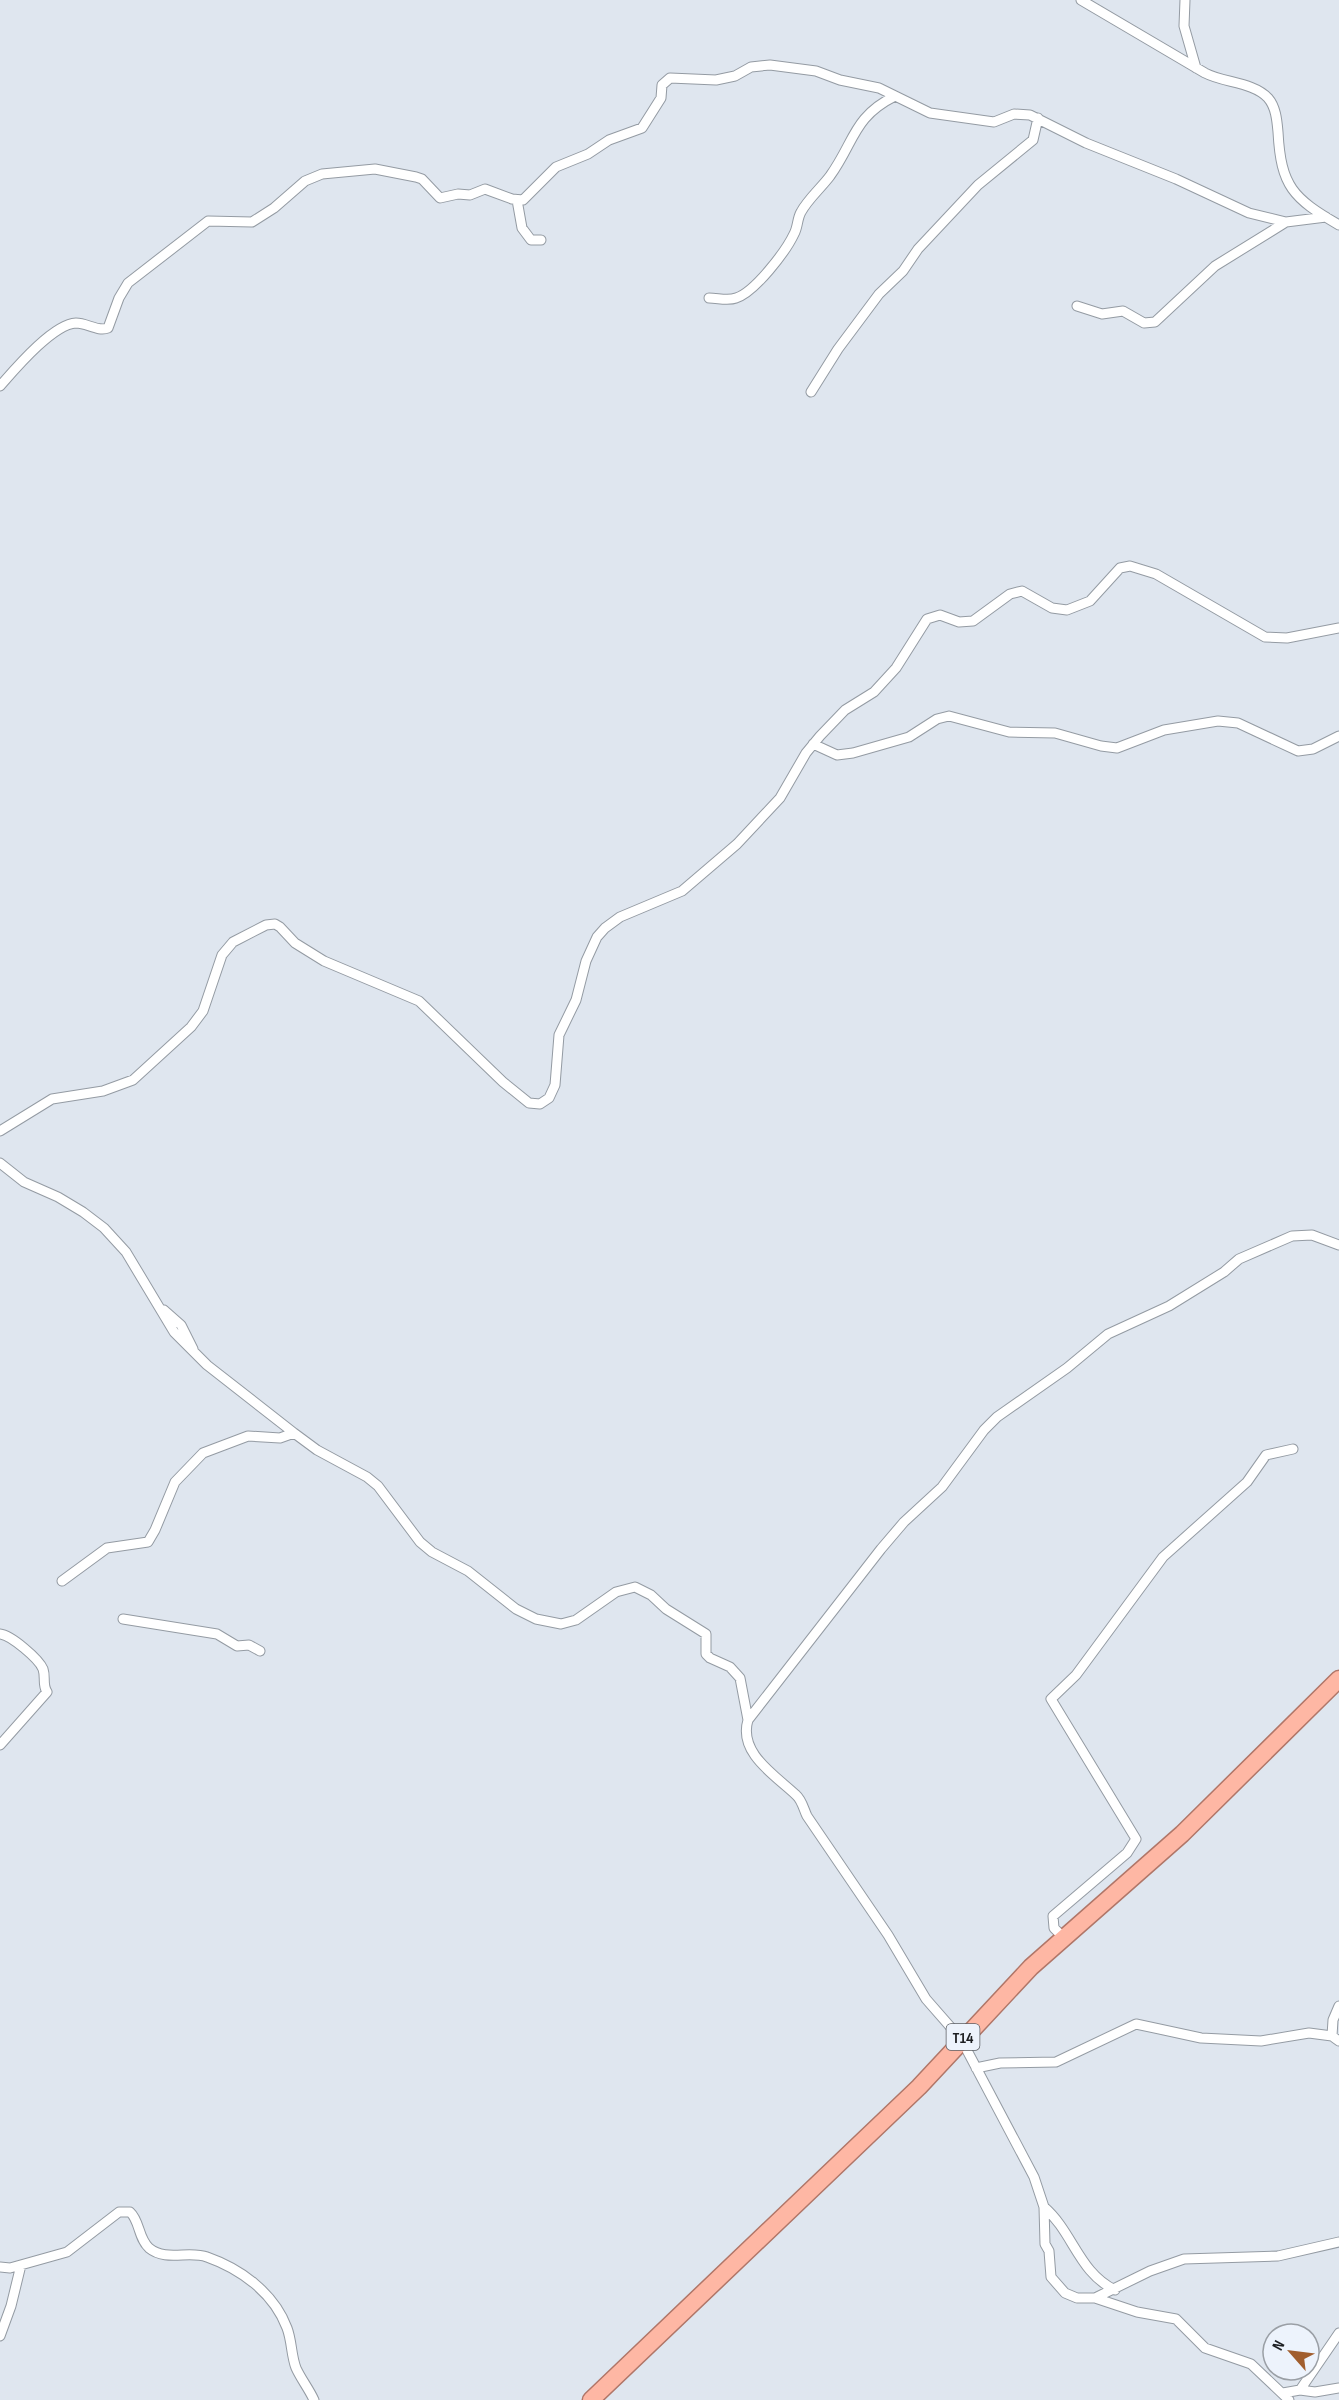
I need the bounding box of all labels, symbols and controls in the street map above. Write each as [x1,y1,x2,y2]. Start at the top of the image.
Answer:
road number: T14 [946,2024,980,2050]
north arrow [1261,2322,1321,2382]
text: N [1269,2337,1289,2354]

